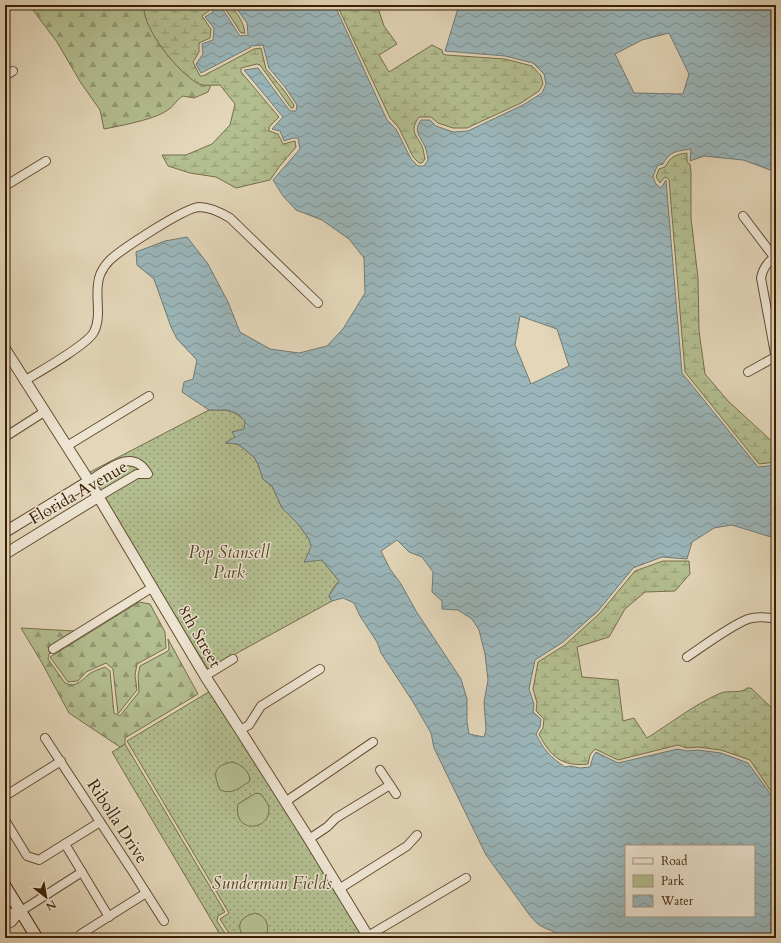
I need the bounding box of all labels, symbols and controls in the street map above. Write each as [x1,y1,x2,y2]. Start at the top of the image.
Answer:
street label: Florida Avenue [25,455,132,530]
park label: Pop Stansell Park [188,541,270,584]
street label: 8th Street [172,601,227,672]
street label: Ribolla Drive [82,775,154,868]
legend [625,845,755,917]
text: Road [661,853,688,869]
park label: Sunderman Fields [212,872,332,895]
text: Park [661,873,685,889]
north arrow [26,877,66,917]
text: Water [660,893,694,909]
text: N [43,896,59,914]

